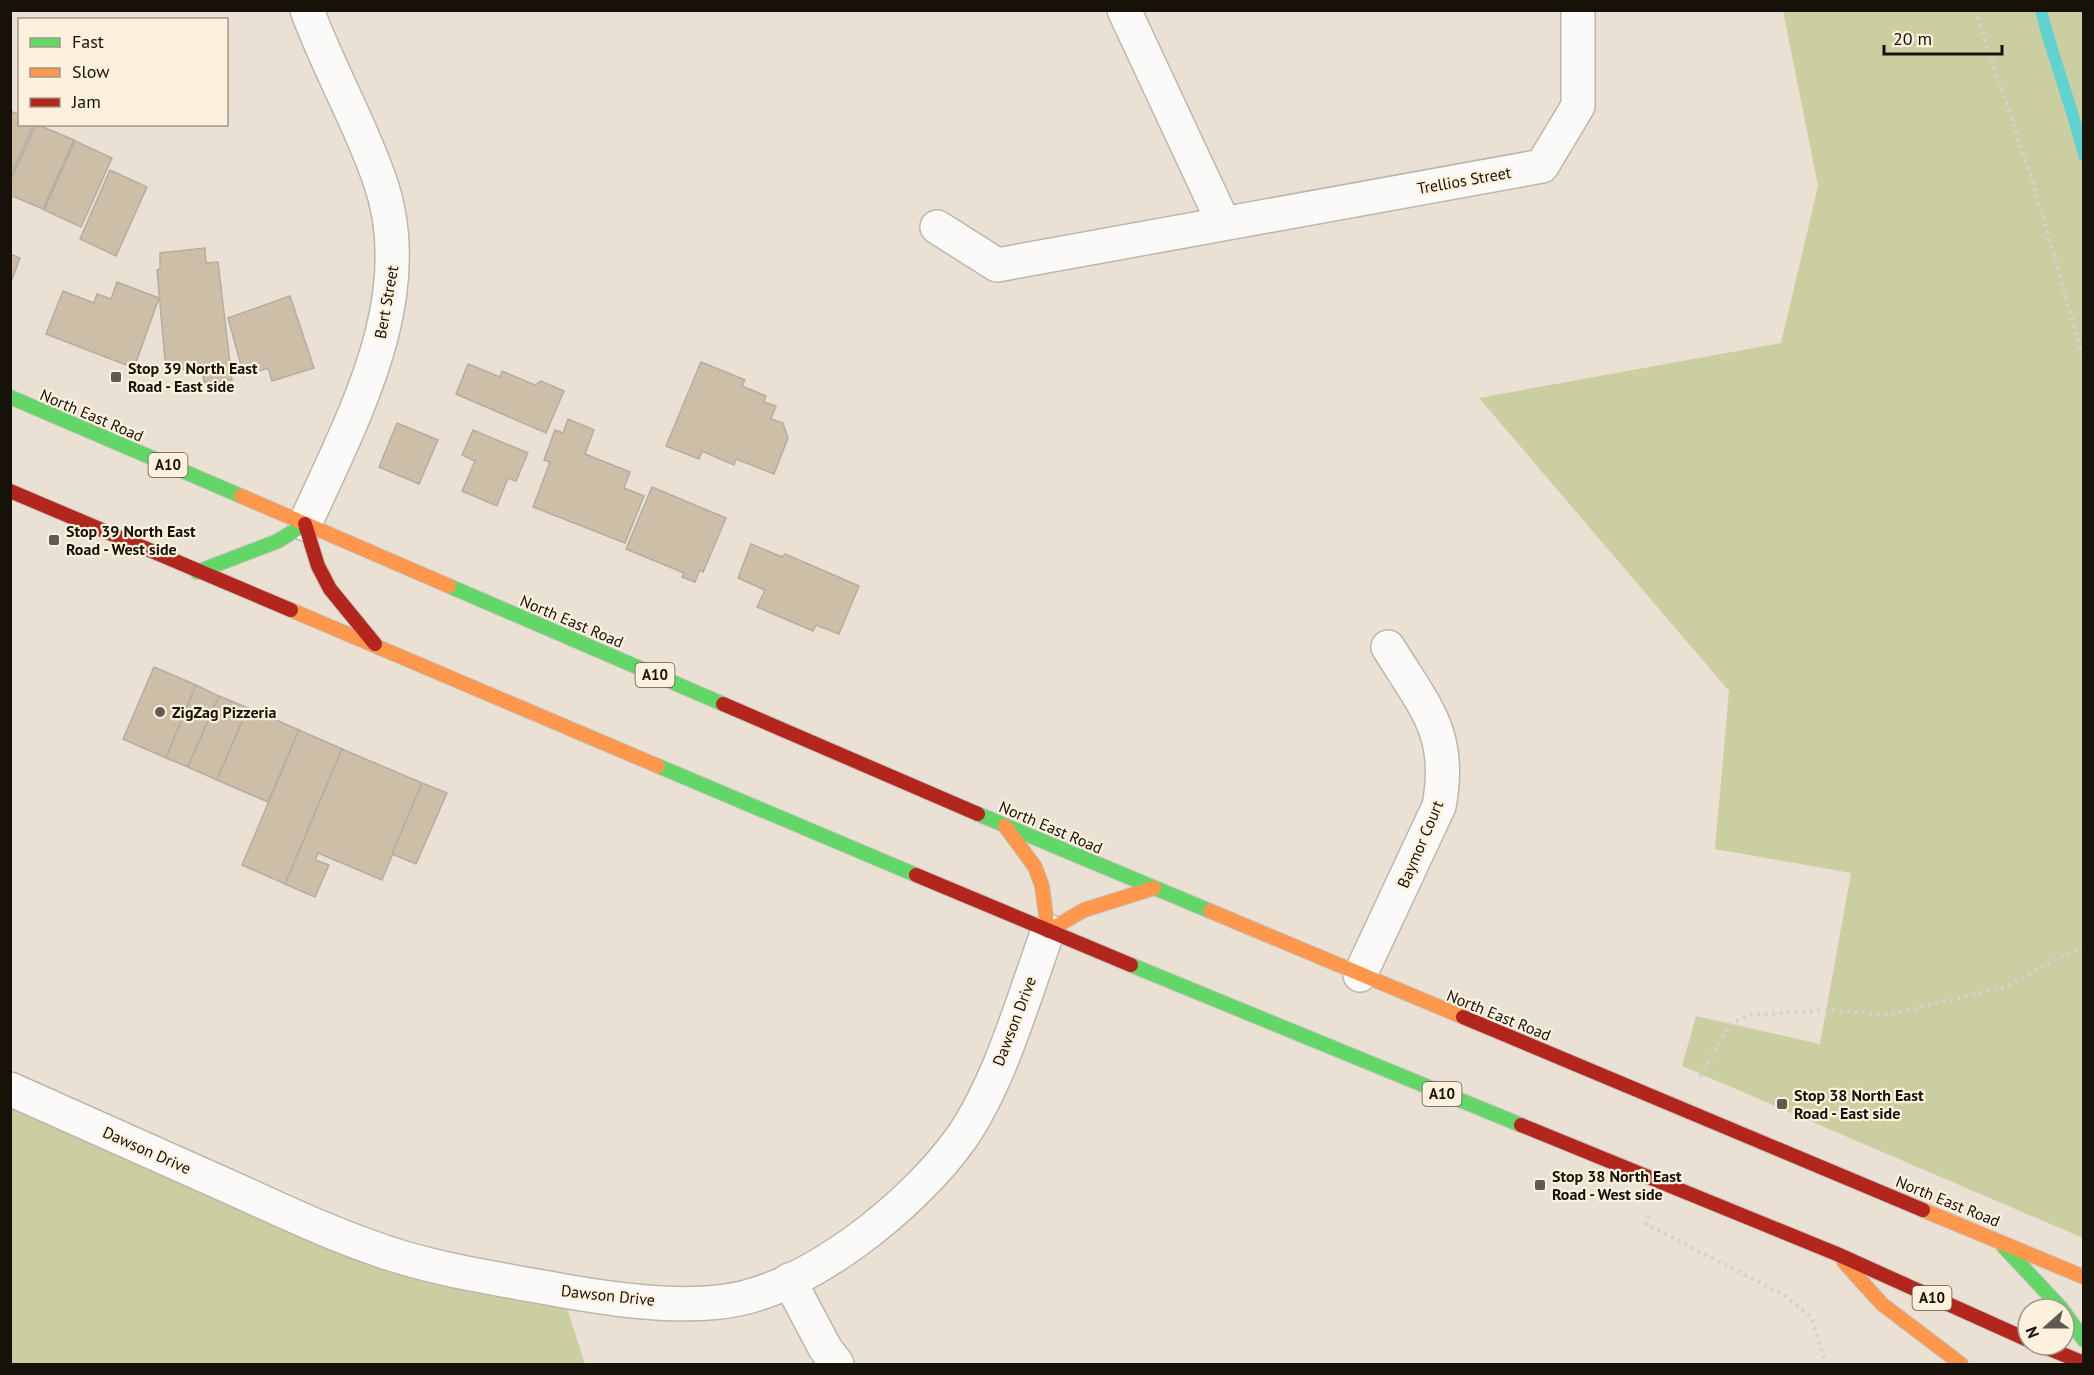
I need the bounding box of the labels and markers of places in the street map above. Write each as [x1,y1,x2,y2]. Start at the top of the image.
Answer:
place label: Stop 39 North East Road - East side [128,358,258,396]
marker: Stop 39 North East Road - East side [109,370,123,384]
place label: Stop 39 North East Road - West side [66,521,196,559]
marker: Stop 39 North East Road - West side [47,533,61,547]
place label: ZigZag Pizzeria [172,702,277,722]
marker: ZigZag Pizzeria [153,705,167,719]
place label: Stop 38 North East Road - East side [1794,1085,1924,1123]
marker: Stop 38 North East Road - East side [1775,1097,1789,1111]
place label: Stop 38 North East Road - West side [1552,1166,1682,1204]
marker: Stop 38 North East Road - West side [1533,1178,1547,1192]

